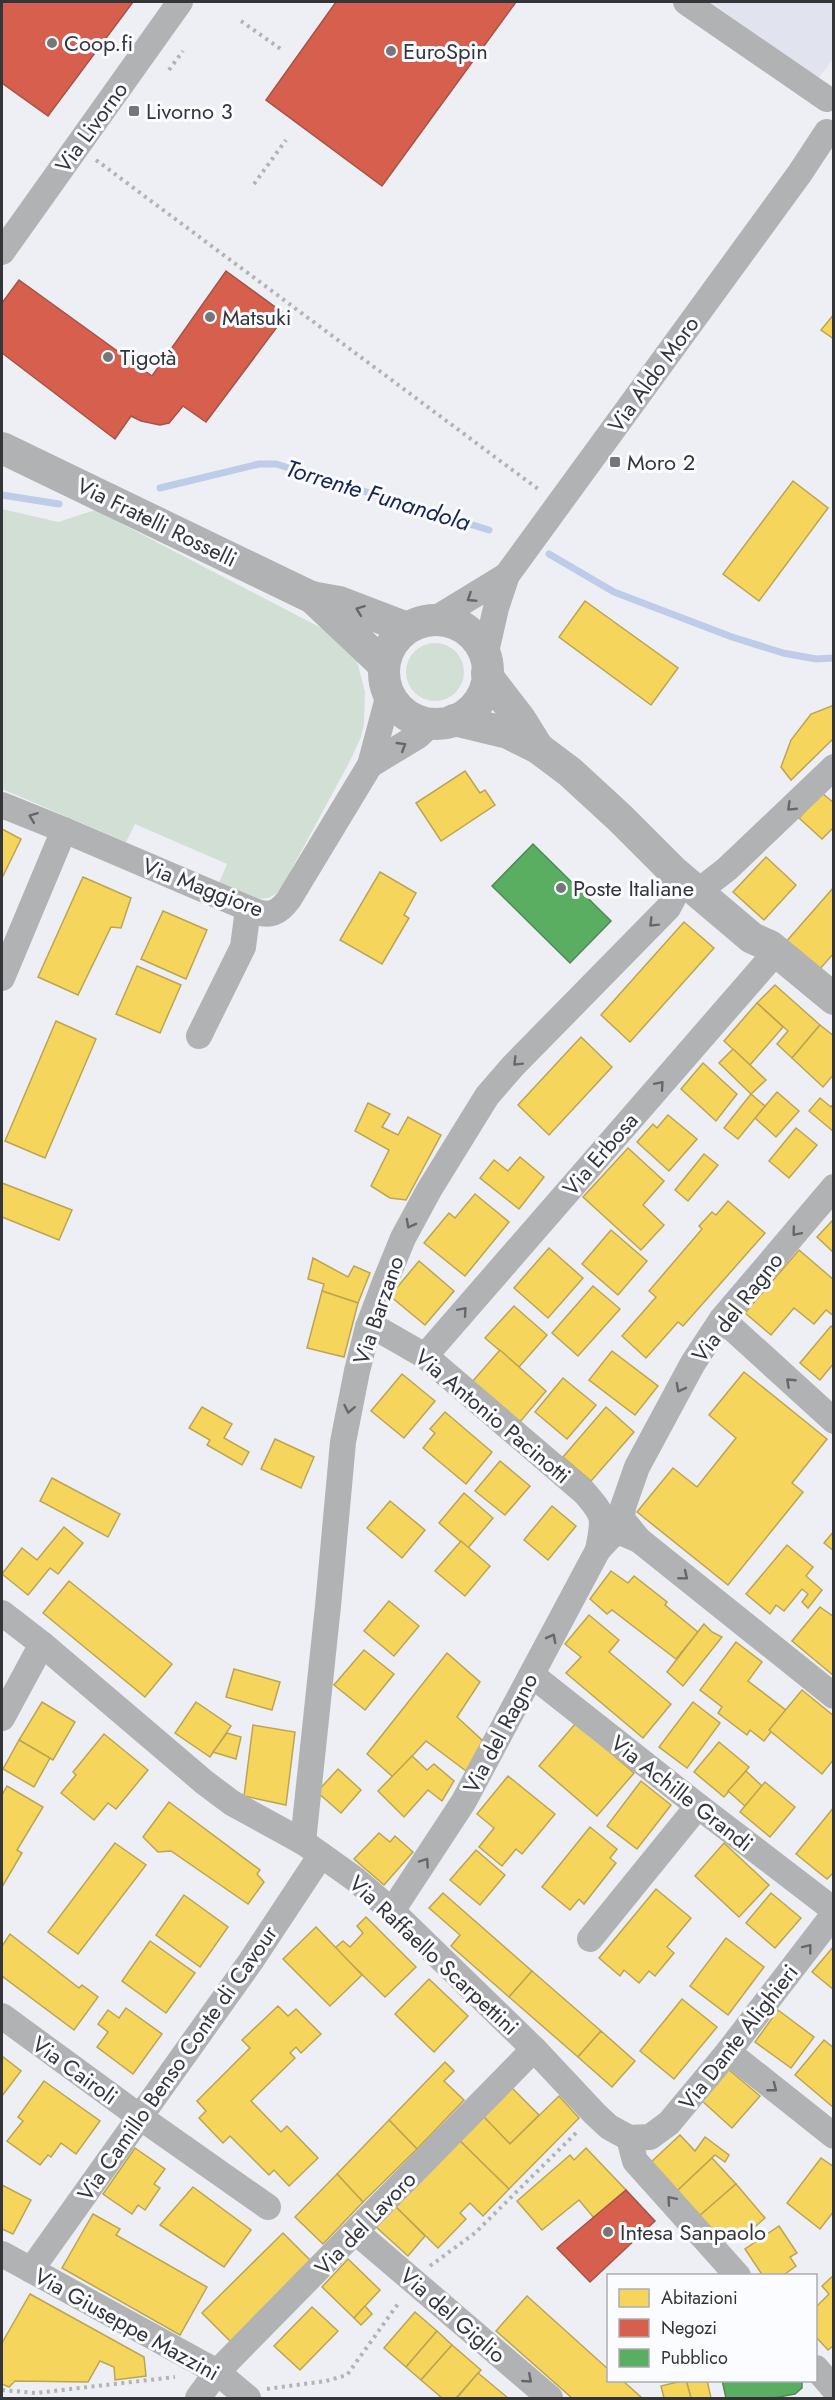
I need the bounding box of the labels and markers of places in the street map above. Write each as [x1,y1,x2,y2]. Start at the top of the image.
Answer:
place label: Coop.fi [64,27,133,59]
place label: EuroSpin [403,35,488,67]
marker: Coop.fi [45,36,59,50]
marker: EuroSpin [384,44,398,58]
place label: Livorno 3 [146,95,233,127]
marker: Livorno 3 [127,104,141,118]
place label: Matsuki [222,301,292,333]
marker: Matsuki [203,310,217,324]
place label: Tigotà [120,341,176,373]
marker: Tigotà [101,350,115,364]
place label: Moro 2 [627,446,695,478]
marker: Moro 2 [608,455,622,469]
place label: Poste Italiane [573,872,694,904]
marker: Poste Italiane [554,881,568,895]
place label: Intesa Sanpaolo [620,2216,766,2248]
marker: Intesa Sanpaolo [601,2225,615,2239]

